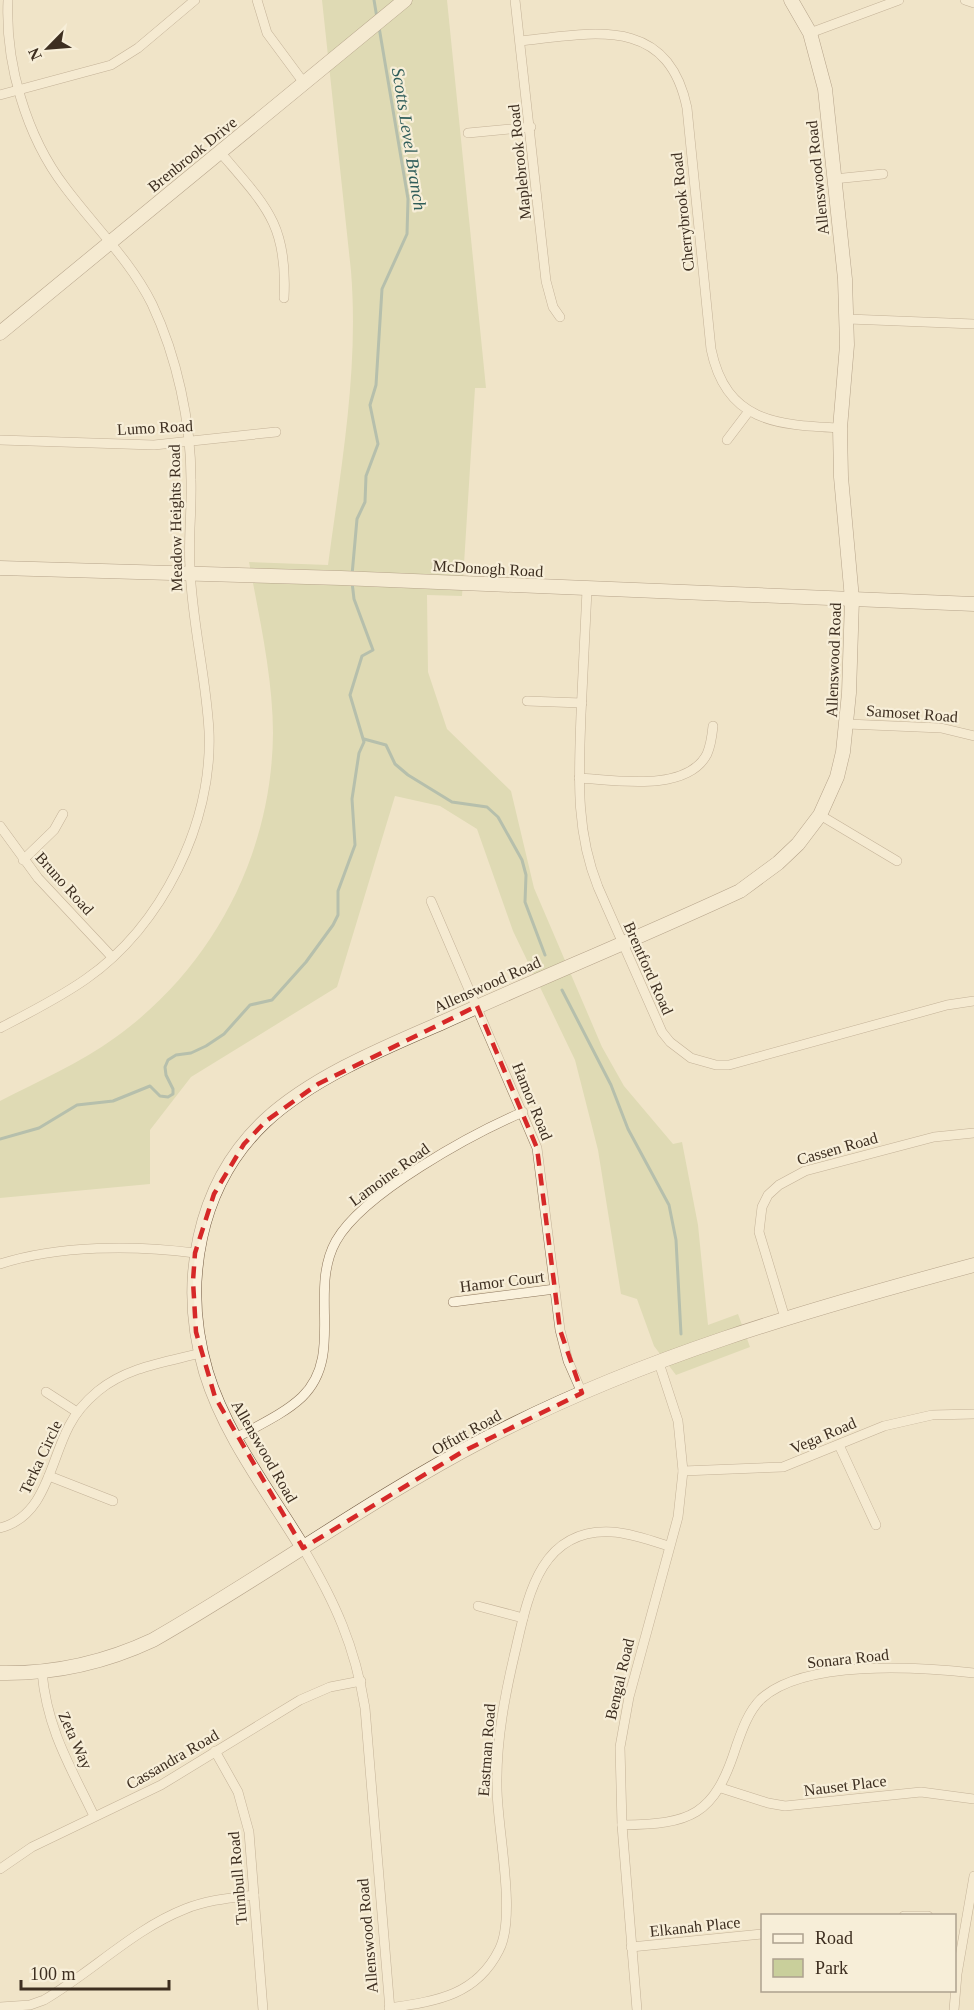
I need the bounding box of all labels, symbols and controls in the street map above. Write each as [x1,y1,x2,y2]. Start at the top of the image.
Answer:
north arrow [18,18,78,78]
text: N [25,45,45,63]
water label: Scotts Level Branch [388,66,430,212]
street label: Maplebrook Road [505,103,535,221]
street label: Brenbrook Drive [145,114,240,195]
street label: Allenswood Road [803,120,832,236]
street label: Cherrybrook Road [668,152,698,272]
street label: Lumo Road [117,417,193,438]
street label: Meadow Heights Road [166,444,186,592]
street label: McDonogh Road [432,557,544,581]
street label: Allenswood Road [823,602,844,718]
street label: Samoset Road [865,702,958,725]
street label: Bruno Road [32,849,97,918]
street label: Brentford Road [620,919,677,1017]
street label: Allenswood Road [431,953,543,1016]
street label: Hamor Road [509,1060,556,1142]
street label: Cassen Road [795,1129,879,1168]
street label: Lamoine Road [346,1140,433,1209]
street label: Hamor Court [459,1268,546,1295]
street label: Allenswood Road [228,1397,301,1505]
street label: Offutt Road [429,1406,504,1458]
street label: Vega Road [788,1414,859,1458]
street label: Terka Circle [16,1418,65,1497]
street label: Bengal Road [602,1637,638,1722]
street label: Sonara Road [806,1646,890,1671]
street label: Eastman Road [475,1703,498,1797]
street label: Zeta Way [54,1709,96,1772]
street label: Cassandra Road [123,1726,221,1793]
street label: Nauset Place [803,1772,887,1799]
street label: Turnbull Road [225,1831,250,1925]
street label: Allenswood Road [354,1878,381,1994]
street label: Elkanah Place [649,1913,741,1940]
legend [761,1914,956,1992]
text: Road [815,1928,853,1948]
scale bar [21,1953,170,1991]
text: Park [815,1958,848,1978]
text: 100 m [30,1964,76,1984]

